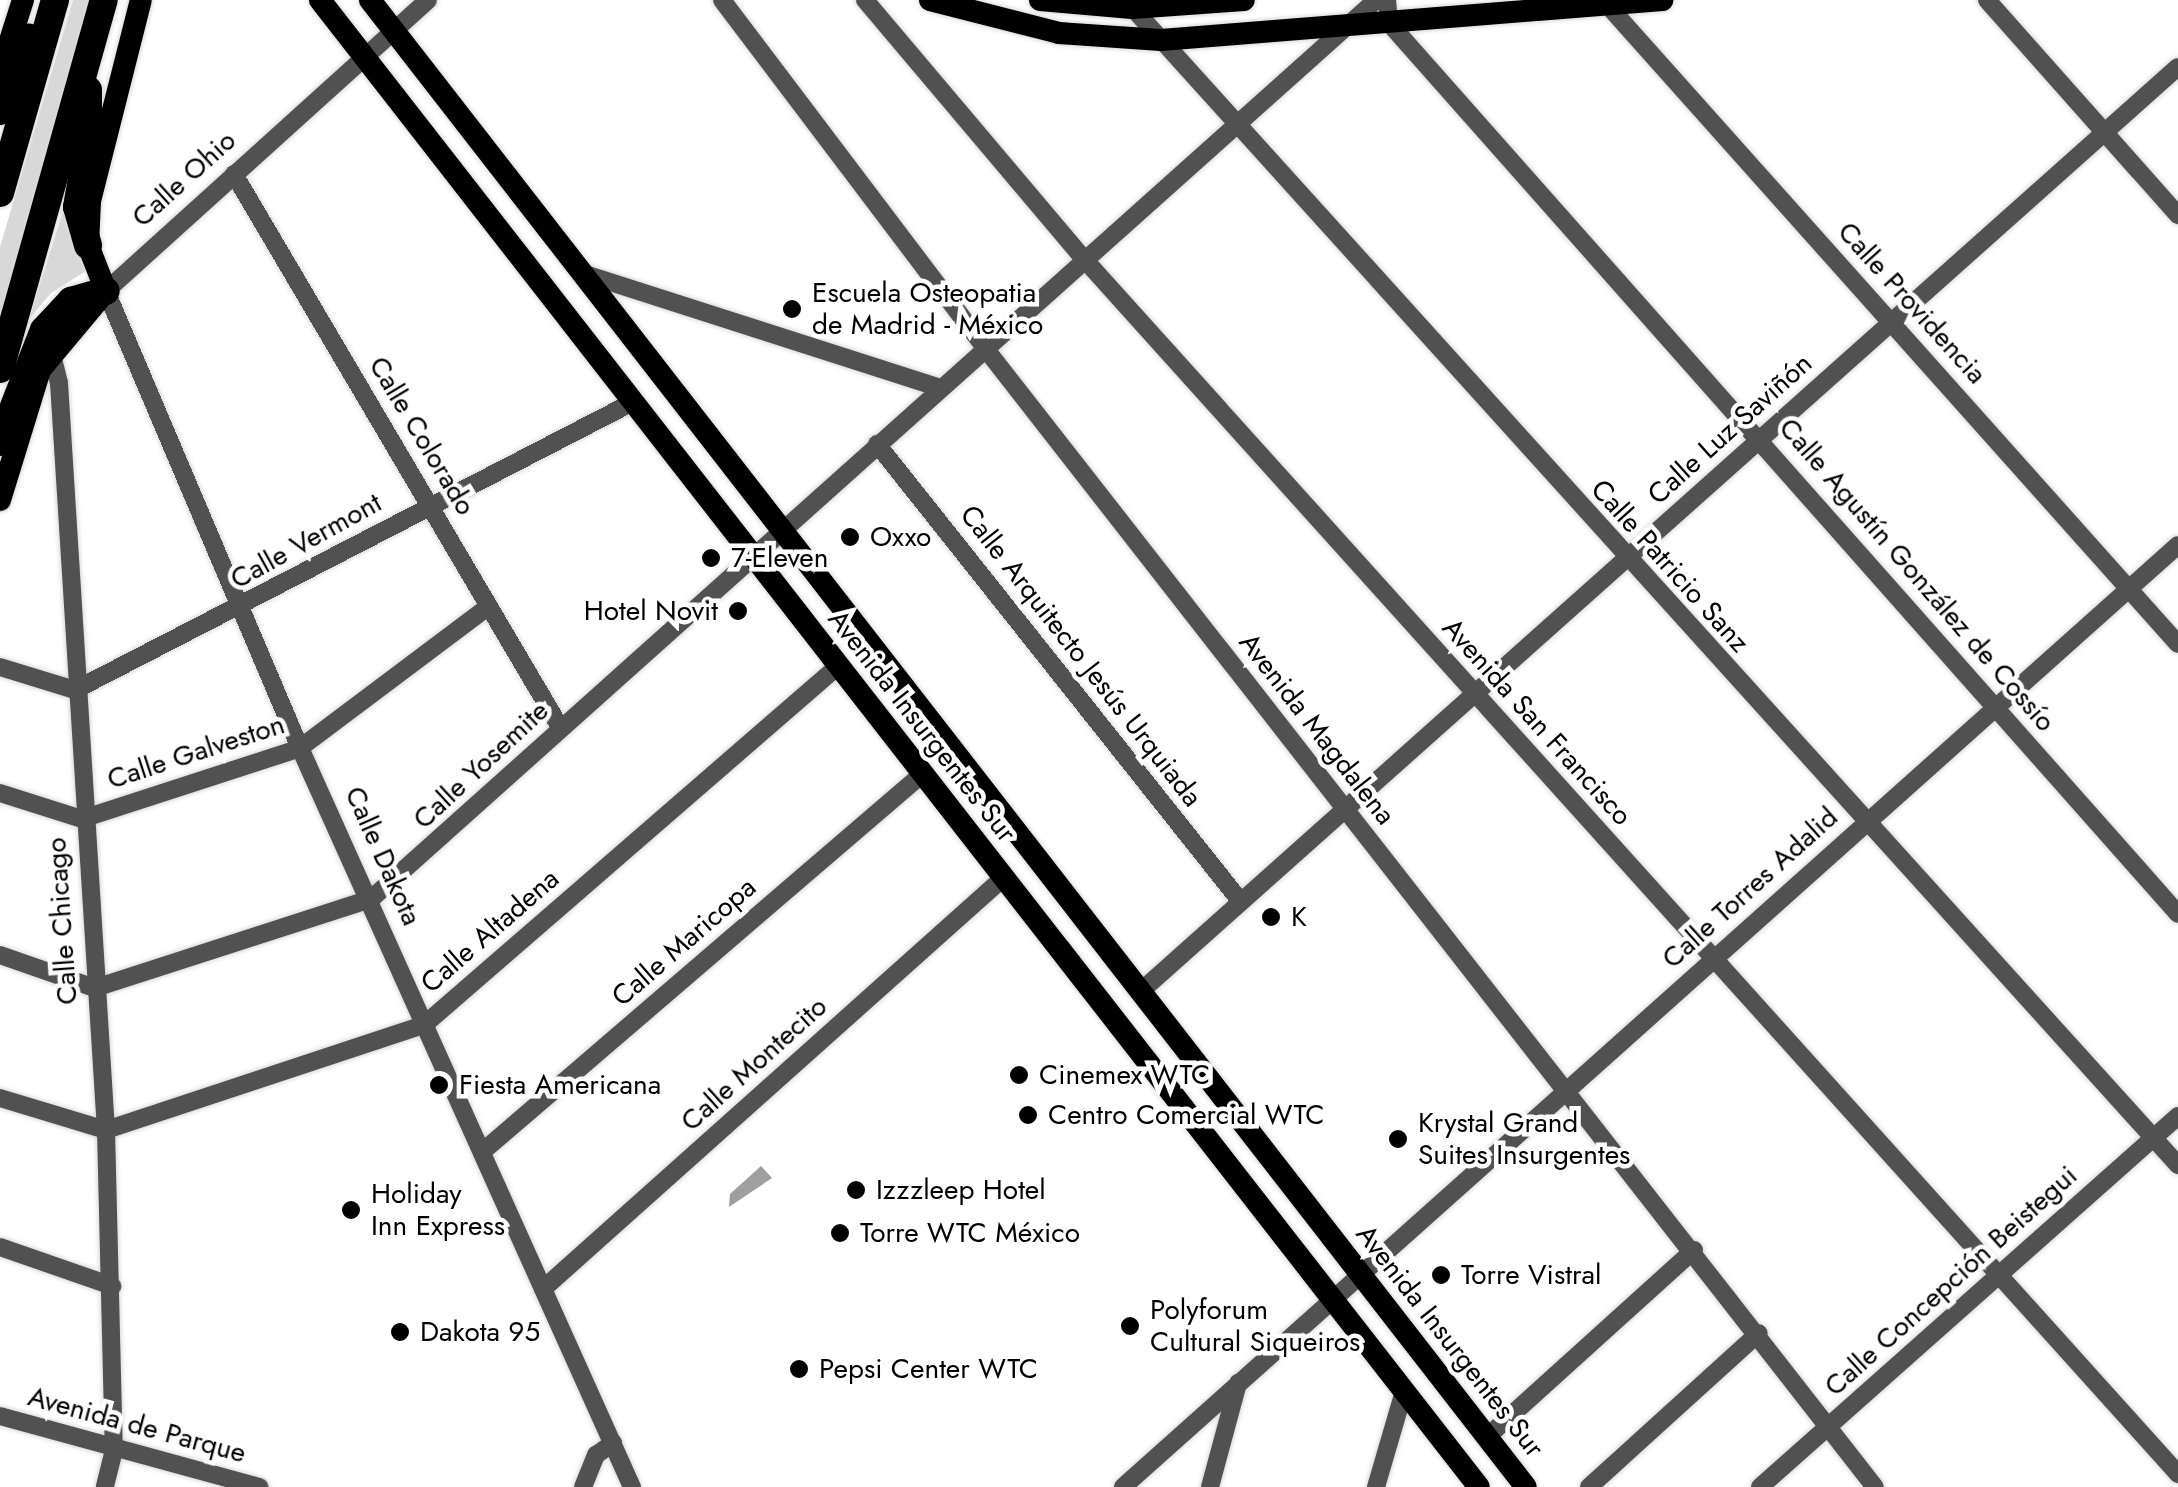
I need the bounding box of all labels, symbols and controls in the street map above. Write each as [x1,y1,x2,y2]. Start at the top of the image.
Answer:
street label: Calle Ohio [125,124,243,234]
street label: Calle Providencia [1831,215,1993,391]
place label: Escuela Osteopatia de Madrid - México [812,276,1043,342]
marker: Escuela Osteopatia de Madrid - México [781,298,803,320]
street label: Calle Luz Saviñón [1641,346,1819,512]
street label: Calle Colorado [362,351,482,521]
street label: Calle Agustín González de Cossío [1772,411,2062,739]
street label: Calle Patricio Sanz [1584,473,1756,659]
street label: Calle Vermont [225,486,387,596]
street label: Calle Arquitecto Jesús Urquiada [953,499,1209,813]
place label: Oxxo [870,520,931,554]
marker: Oxxo [839,526,861,548]
place label: 7-Eleven [731,541,828,575]
marker: 7-Eleven [700,547,722,569]
place label: Hotel Novit [584,594,718,628]
marker: Hotel Novit [727,600,749,622]
street label: Avenida Insurgentes Sur [821,603,1023,849]
street label: Avenida San Francisco [1435,612,1639,832]
street label: Avenida Magdalena [1232,627,1402,831]
street label: Calle Yosemite [406,694,556,836]
street label: Calle Galveston [103,708,289,796]
street label: Calle Dakota [338,781,428,931]
street label: Calle Torres Adalid [1655,800,1845,976]
street label: Calle Chicago [39,836,85,1006]
street label: Calle Altadena [414,862,566,1000]
street label: Calle Maricopa [605,870,763,1014]
place label: K [1291,900,1307,934]
marker: K [1260,906,1282,928]
street label: Calle Montecito [674,990,834,1138]
place label: Cinemex WTC [1039,1058,1210,1092]
marker: Cinemex WTC [1008,1064,1030,1086]
place label: Fiesta Americana [459,1068,661,1102]
marker: Fiesta Americana [428,1074,450,1096]
place label: Centro Comercial WTC [1048,1098,1324,1132]
marker: Centro Comercial WTC [1017,1104,1039,1126]
place label: Krystal Grand Suites Insurgentes [1418,1106,1630,1172]
marker: Krystal Grand Suites Insurgentes [1387,1128,1409,1150]
street label: Calle Concepción Beistegui [1818,1159,2084,1403]
place label: Izzzleep Hotel [876,1173,1046,1207]
place label: Holiday Inn Express [371,1177,505,1243]
marker: Izzzleep Hotel [845,1179,867,1201]
marker: Holiday Inn Express [340,1199,362,1221]
place label: Torre WTC México [860,1216,1080,1250]
street label: Avenida Insurgentes Sur [1349,1218,1551,1464]
marker: Torre WTC México [829,1222,851,1244]
place label: Torre Vistral [1461,1258,1601,1292]
marker: Torre Vistral [1430,1264,1452,1286]
place label: Polyforum Cultural Siqueiros [1150,1293,1360,1359]
place label: Dakota 95 [420,1315,540,1349]
marker: Polyforum Cultural Siqueiros [1119,1315,1141,1337]
marker: Dakota 95 [389,1321,411,1343]
place label: Pepsi Center WTC [819,1352,1038,1386]
marker: Pepsi Center WTC [788,1358,810,1380]
street label: Avenida de Parque [24,1380,250,1470]

